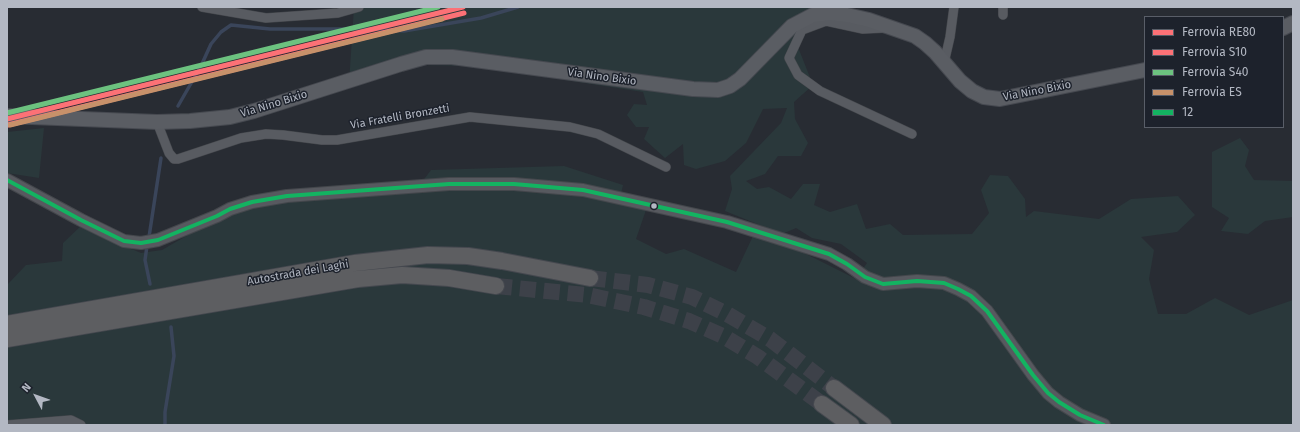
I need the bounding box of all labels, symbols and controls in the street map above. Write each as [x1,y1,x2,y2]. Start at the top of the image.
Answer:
legend [1144,16,1284,128]
text: Ferrovia RE80 [1182,25,1256,39]
text: Ferrovia S10 [1182,45,1247,59]
text: Ferrovia S40 [1182,65,1249,79]
street label: Via Nino Bixio [567,66,637,88]
street label: Via Nino Bixio [1002,78,1072,104]
text: Ferrovia ES [1182,85,1242,99]
street label: Via Nino Bixio [239,88,309,120]
street label: Via Fratelli Bronzetti [349,102,451,132]
text: 12 [1182,105,1193,119]
unlabelled marker [649,201,659,211]
street label: Autostrada dei Laghi [246,258,350,288]
north arrow [16,376,56,416]
text: N [19,381,34,395]

